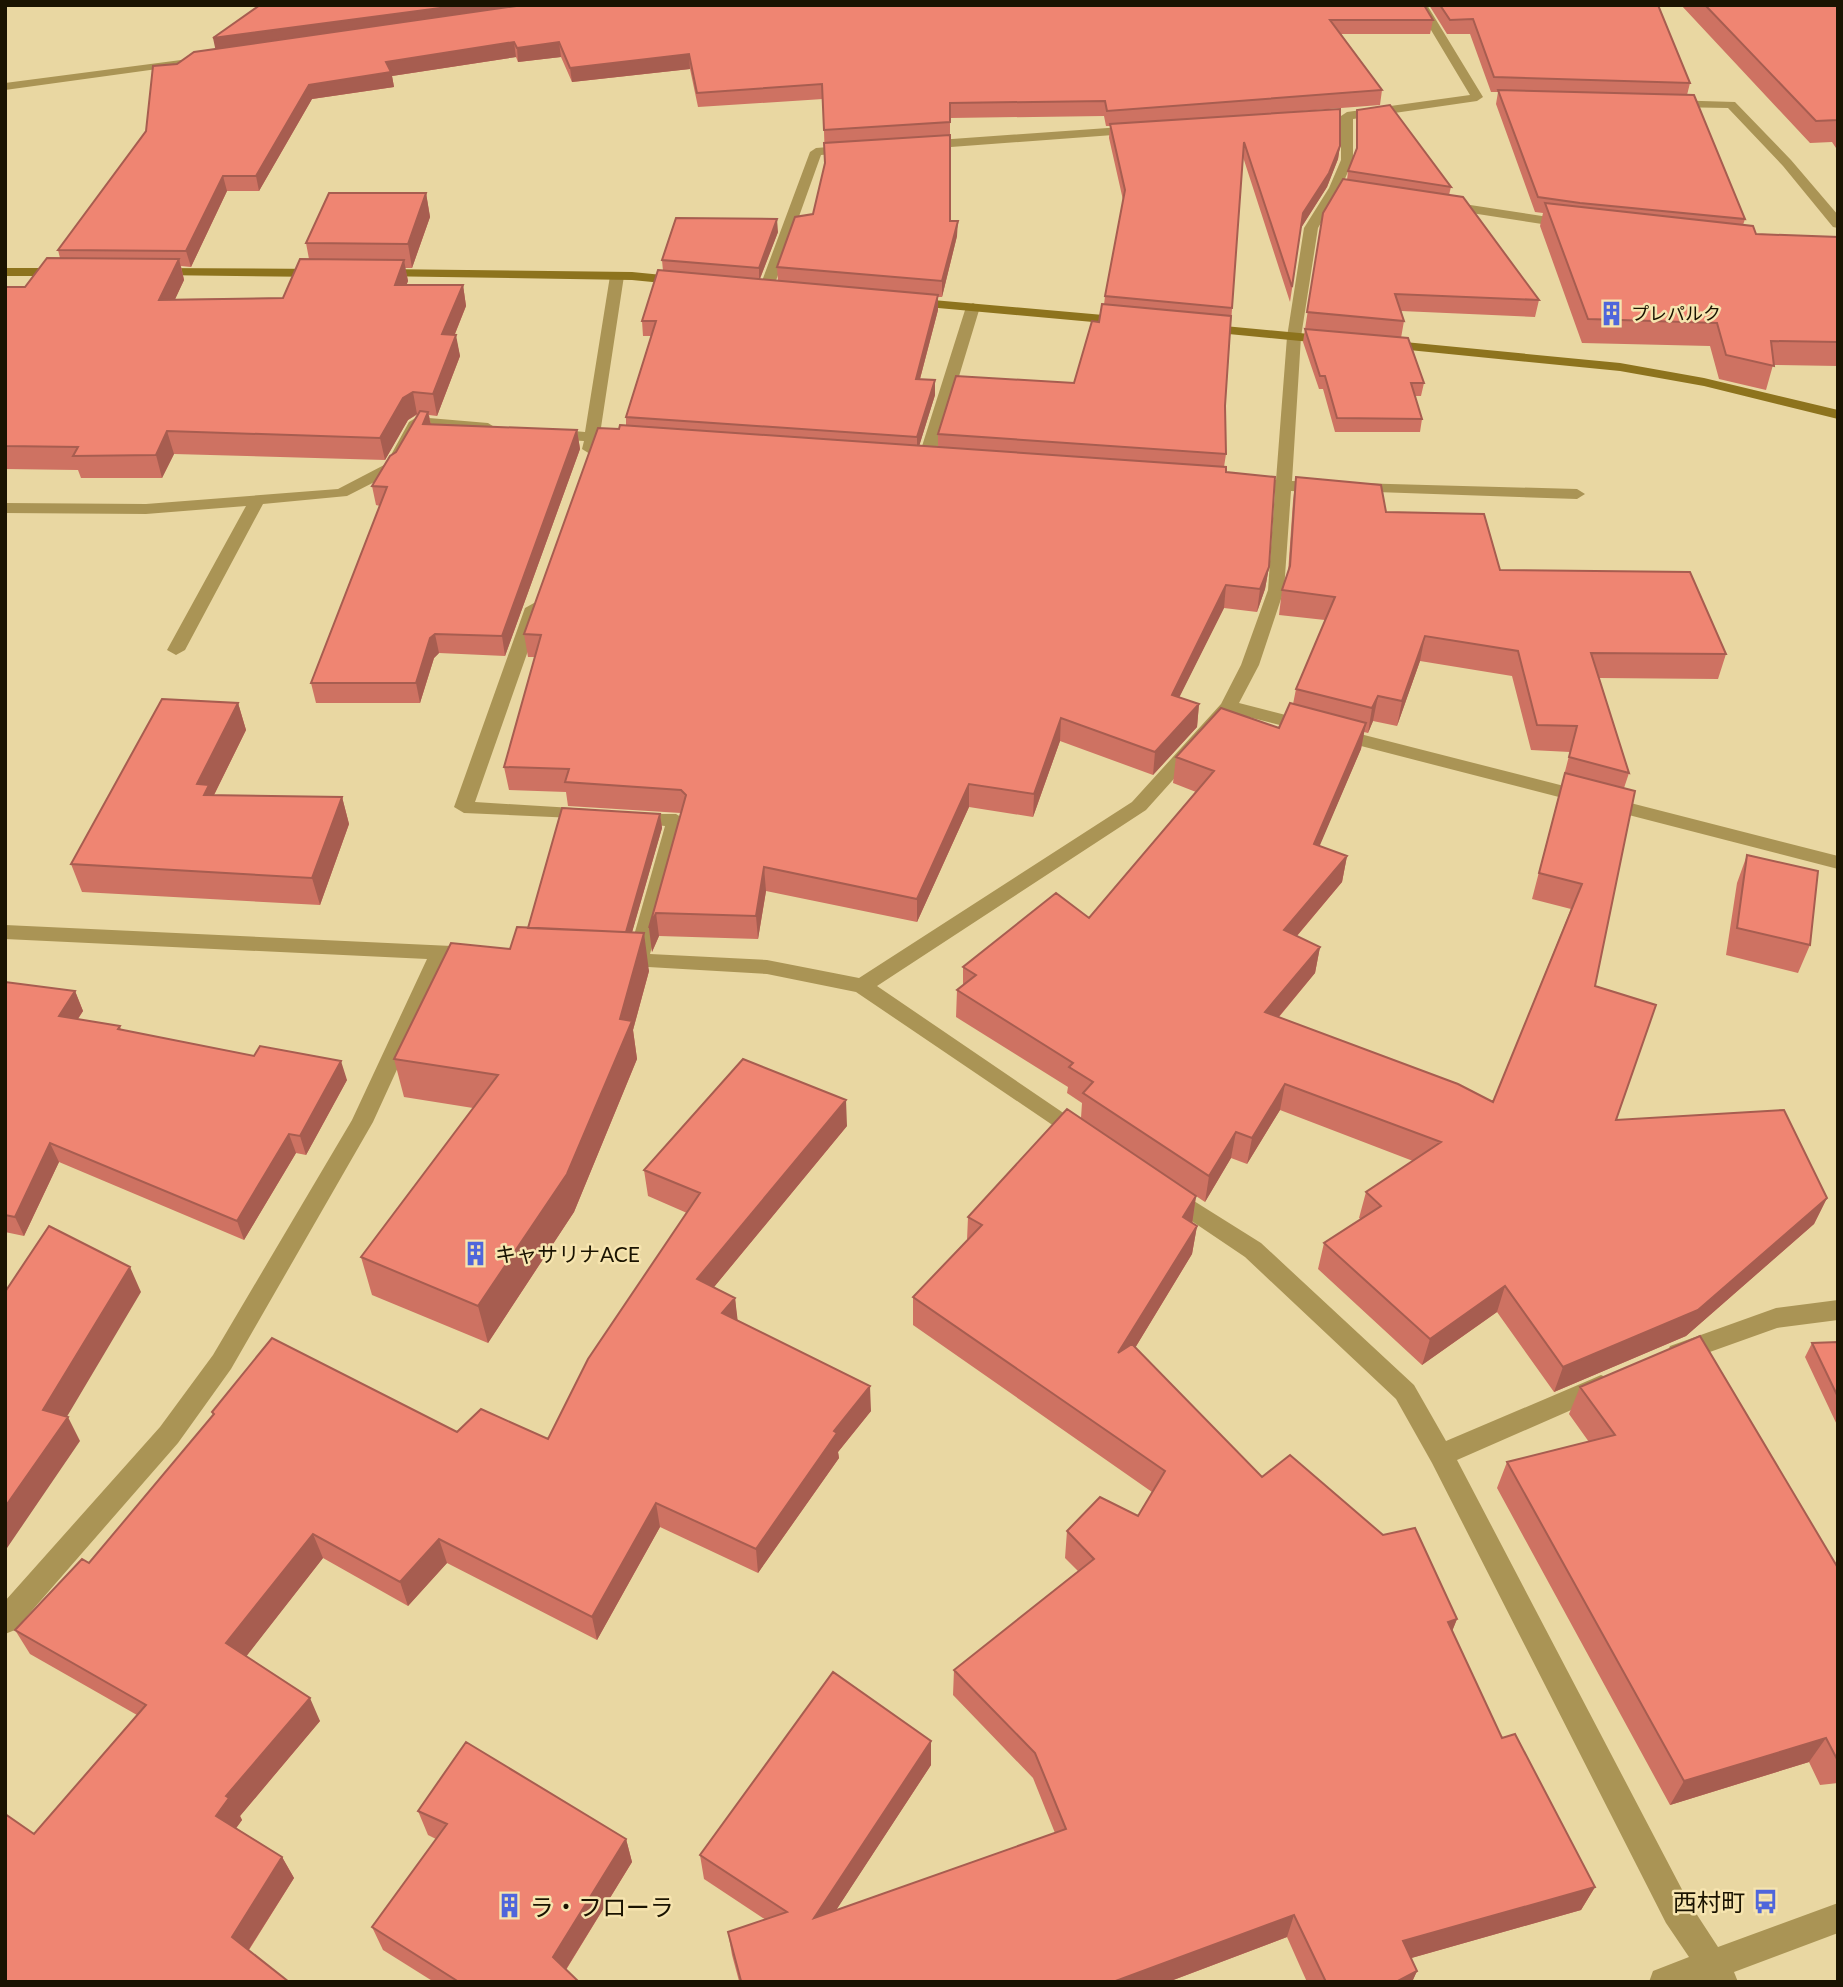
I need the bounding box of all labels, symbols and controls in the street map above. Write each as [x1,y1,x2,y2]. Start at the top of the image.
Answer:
building icon: プレパルク [1597,299,1625,327]
place label: プレパルク [1631,302,1721,324]
building icon: キャサリナACE [461,1239,489,1267]
place label: キャサリナACE [495,1241,640,1266]
place label: 西村町 [1673,1887,1745,1916]
bus stop icon: 西村町 [1751,1887,1779,1915]
building icon: ラ・フローラ [496,1892,524,1920]
place label: ラ・フローラ [530,1892,674,1921]

